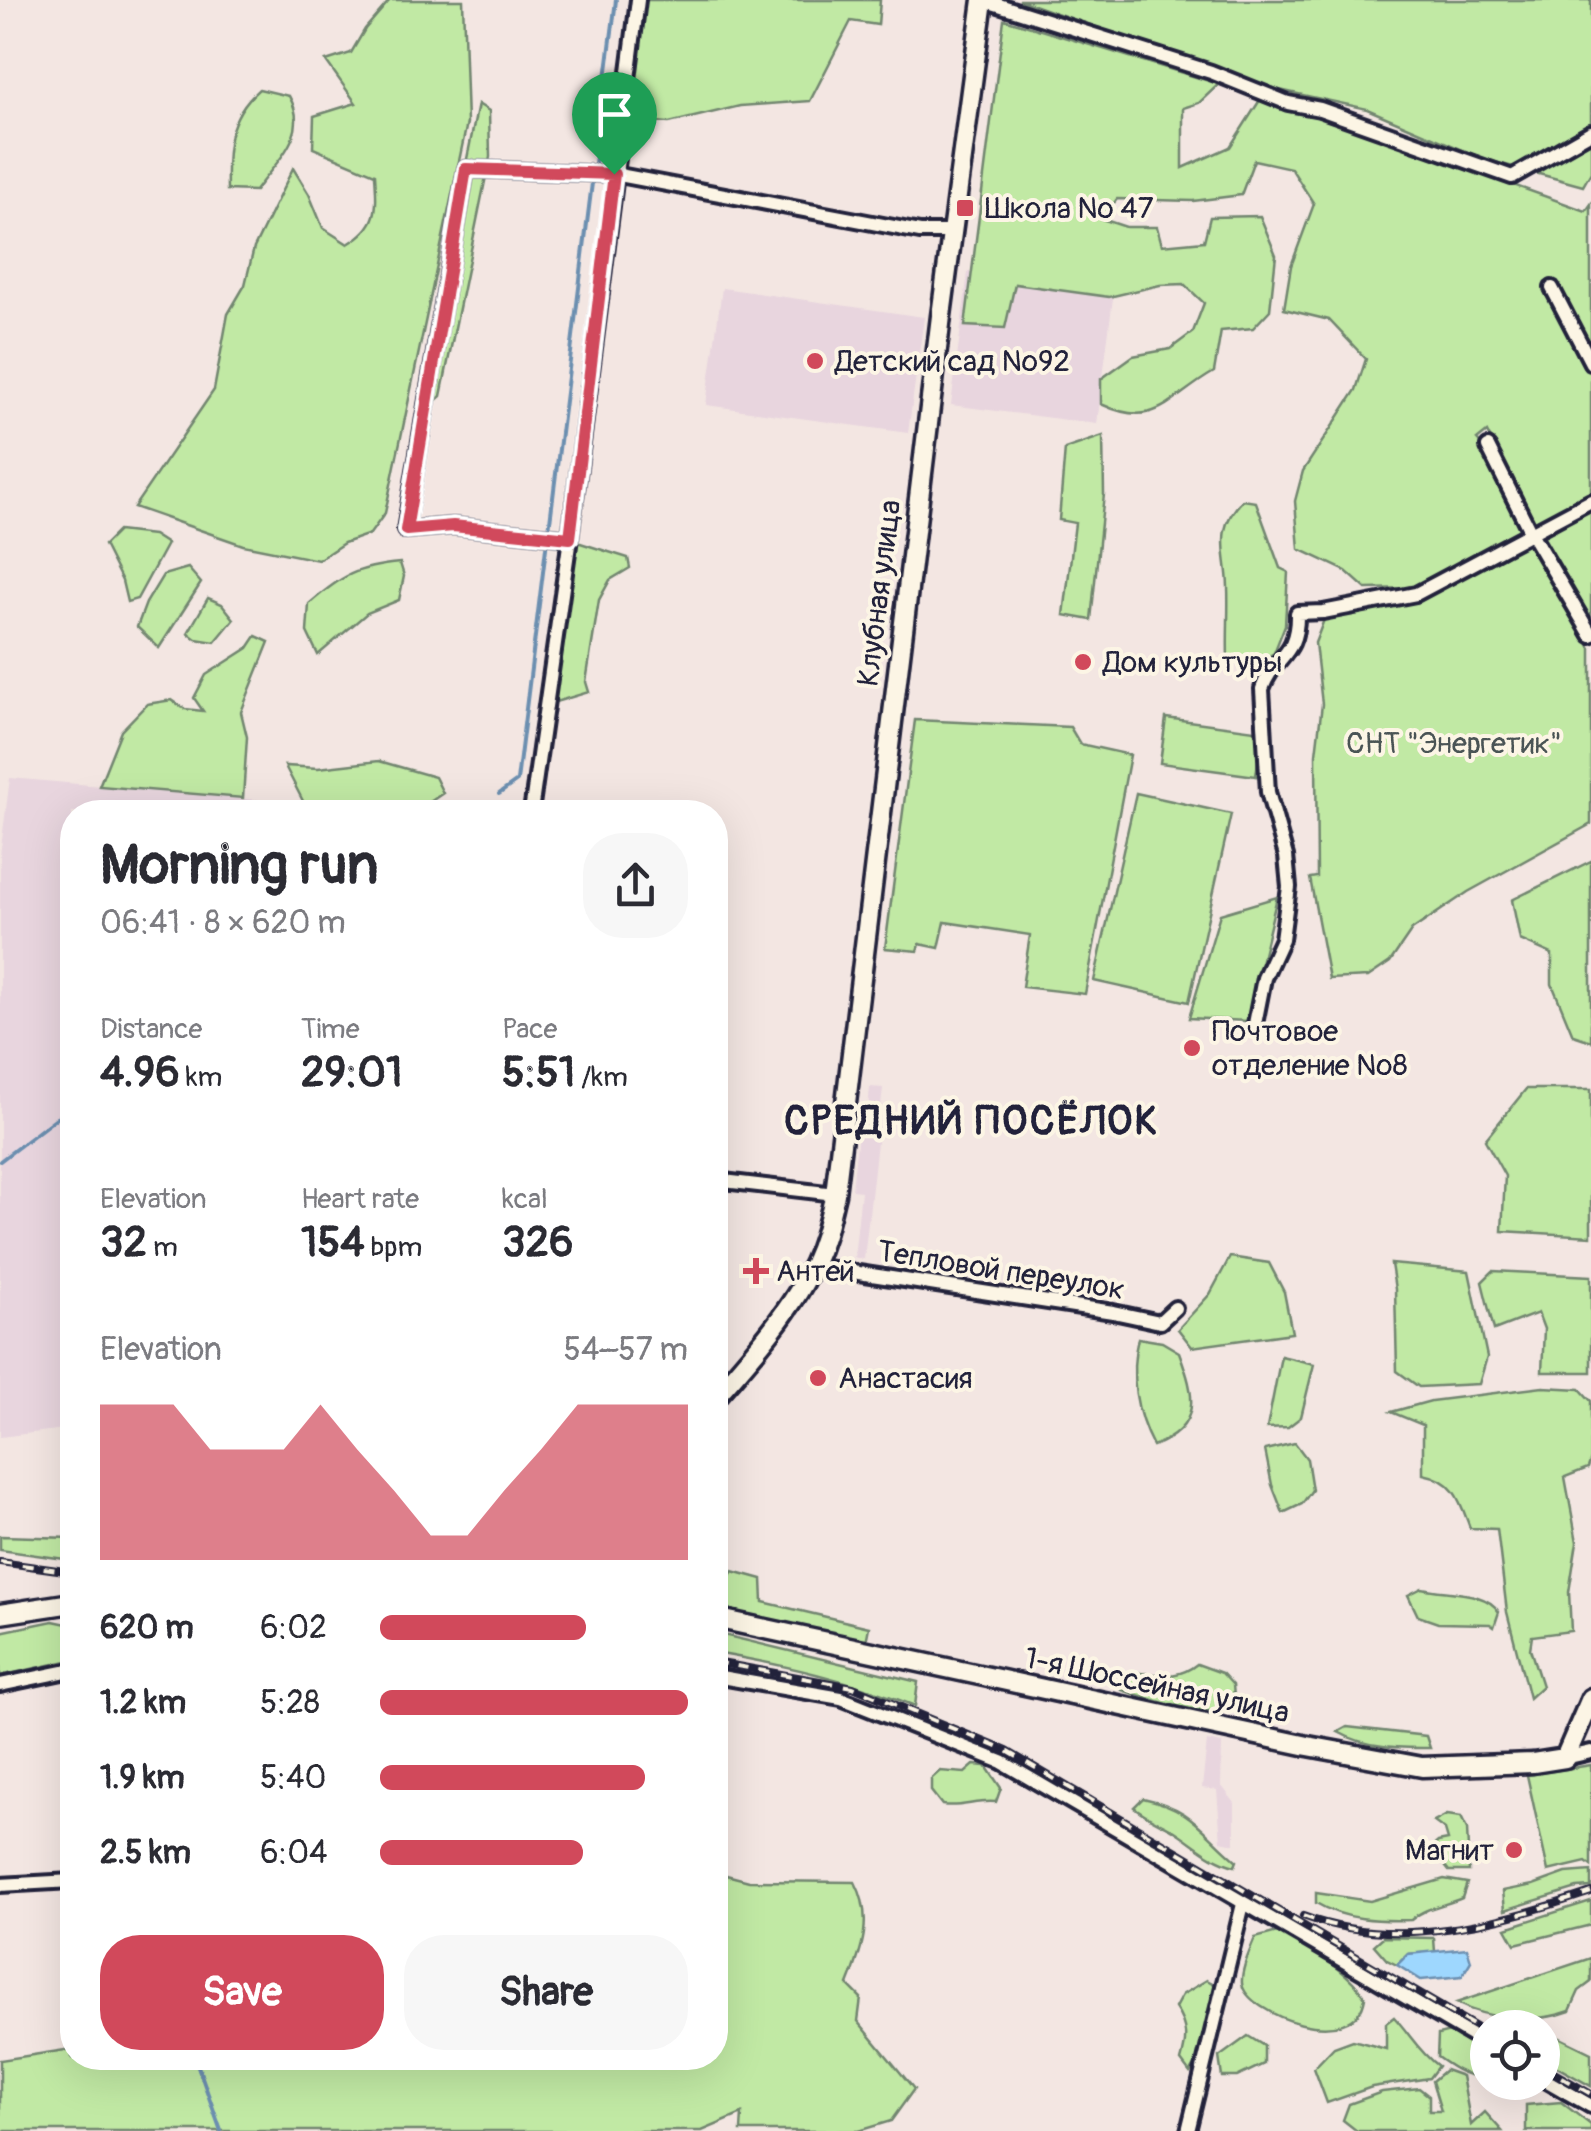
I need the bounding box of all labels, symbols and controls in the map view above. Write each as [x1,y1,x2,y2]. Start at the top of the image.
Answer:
pin [572,72,657,175]
icon: arrive [587,87,642,142]
place label: Школа № 47 [985,190,1154,227]
marker: Школа № 47 [954,197,976,219]
place label: Детский сад №92 [834,343,1070,380]
marker: Детский сад №92 [804,350,826,372]
street label: Клубная улица [850,498,909,688]
place label: Дом культуры [1102,644,1283,681]
marker: Дом культуры [1072,651,1094,673]
park label: СНТ "Энергетик" [1346,725,1562,762]
text: Morning run [100,831,378,900]
button: share [583,833,688,938]
text: 06:41 · 8 × 620 m [100,903,346,943]
text: Distance [100,1012,202,1047]
text: Time [301,1012,360,1047]
text: Pace [502,1012,557,1047]
place label: Почтовое отделение №8 [1212,1013,1408,1084]
marker: Почтовое отделение №8 [1181,1037,1203,1059]
text: 4.96 [100,1047,180,1099]
text: 29:01 [301,1047,402,1099]
text: 5:51 [502,1047,575,1099]
text: km [180,1060,222,1095]
text: /km [575,1060,628,1095]
district label: СРЕДНИЙ ПОСЁЛОК [784,1097,1160,1146]
text: Elevation [100,1182,207,1217]
text: Heart rate [301,1182,419,1217]
text: kcal [502,1182,548,1217]
text: 32 [100,1217,147,1269]
text: 154 [301,1217,365,1269]
text: 326 [502,1217,573,1269]
text: m [147,1230,178,1265]
text: bpm [365,1230,422,1265]
street label: Тепловой переулок [875,1233,1127,1308]
place label: Антей [776,1253,855,1290]
marker: Антей [745,1260,767,1282]
text: Elevation [100,1330,222,1370]
text: 54–57 m [564,1330,688,1370]
place label: Анастасия [838,1360,973,1397]
marker: Анастасия [807,1367,829,1389]
text: 620 m [100,1608,194,1648]
text: 6:02 [260,1608,327,1648]
street label: 1-я Шоссейная улица [1021,1639,1293,1732]
text: 1.2 km [100,1683,186,1723]
text: 5:28 [260,1683,320,1723]
text: 1.9 km [100,1758,185,1798]
text: 5:40 [260,1758,326,1798]
place label: Магнит [1405,1832,1494,1869]
text: 2.5 km [100,1833,191,1873]
text: 6:04 [260,1833,328,1873]
marker: Магнит [1503,1839,1525,1861]
button: Save [100,1935,384,2050]
button: Share [404,1935,688,2050]
map controls [1470,2010,1560,2100]
button: locate [1470,2010,1560,2100]

